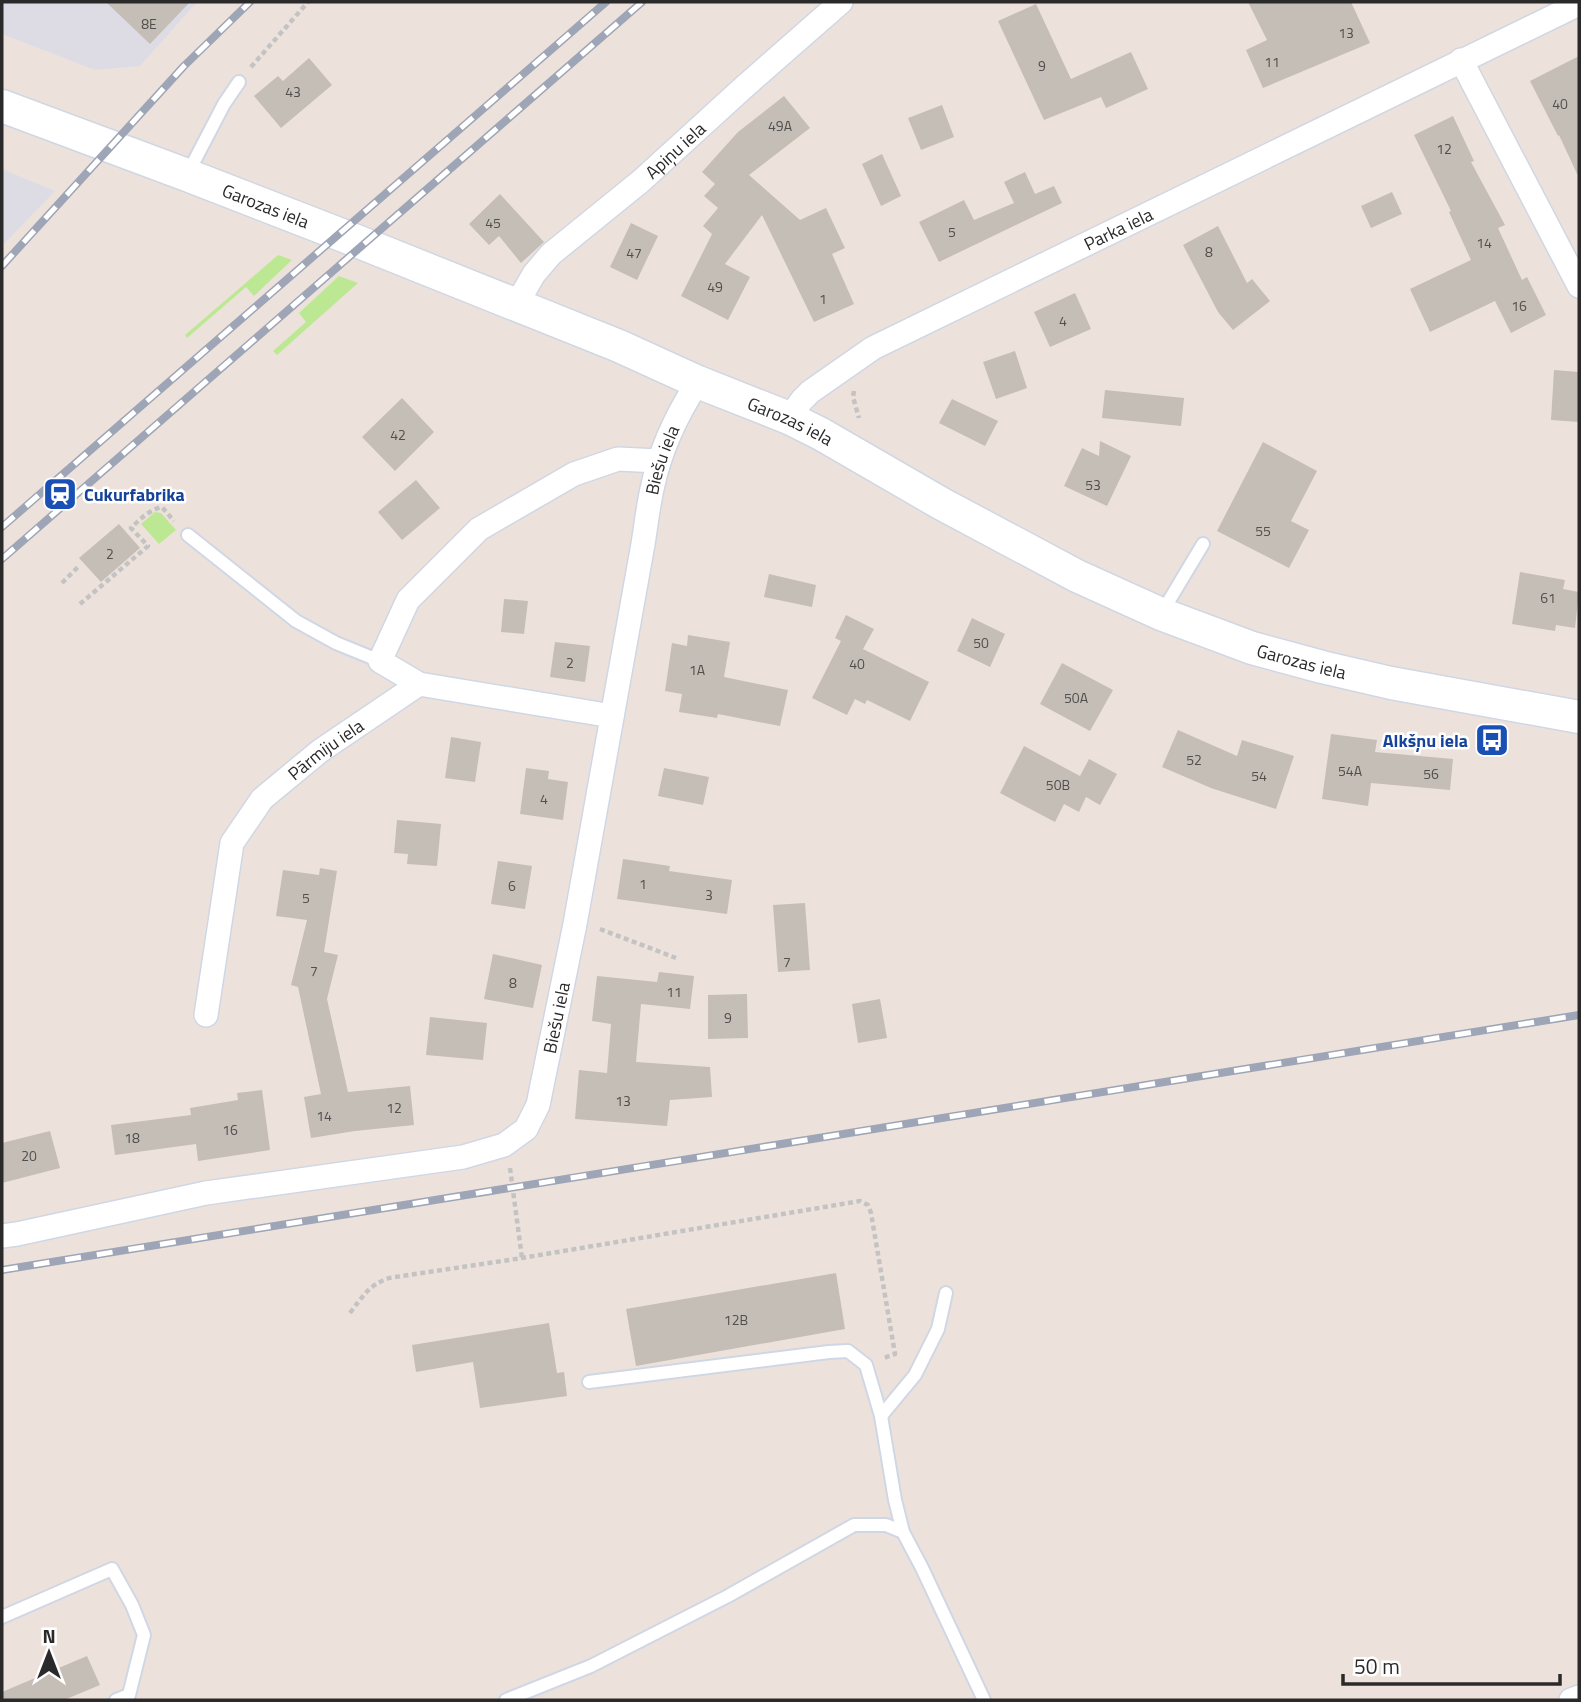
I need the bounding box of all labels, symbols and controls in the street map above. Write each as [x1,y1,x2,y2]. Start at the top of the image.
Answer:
house number: 8E [141,13,157,34]
house number: 13 [1338,22,1354,43]
house number: 11 [1264,51,1280,72]
house number: 9 [1038,55,1046,76]
house number: 43 [285,81,301,102]
house number: 40 [1552,93,1568,114]
street label: Apiņu iela [639,115,711,185]
house number: 49A [768,115,793,136]
house number: 12 [1436,138,1452,159]
street label: Garozas iela [218,176,313,235]
street label: Parka iela [1079,200,1157,257]
house number: 45 [485,212,501,233]
house number: 5 [948,221,956,242]
house number: 14 [1476,232,1492,253]
house number: 8 [1205,241,1213,262]
house number: 47 [626,242,642,263]
house number: 49 [707,276,723,297]
house number: 1 [819,288,827,309]
house number: 16 [1511,295,1527,316]
house number: 4 [1059,310,1067,331]
street label: Garozas iela [744,389,838,452]
street label: Biešu iela [638,420,686,497]
house number: 42 [390,424,406,445]
house number: 53 [1085,474,1101,495]
station icon: Cukurfabrika [41,475,79,513]
place label: Cukurfabrika [84,481,185,508]
house number: 55 [1255,520,1271,541]
house number: 2 [106,543,114,564]
house number: 61 [1540,587,1556,608]
house number: 50 [973,632,989,653]
street label: Garozas iela [1254,636,1349,686]
house number: 2 [566,652,574,673]
house number: 40 [849,653,865,674]
house number: 1A [689,659,706,680]
house number: 50A [1064,687,1089,708]
street label: Pārmiju iela [282,712,369,786]
bus stop icon: Alkšņu iela [1473,721,1511,759]
place label: Alkšņu iela [1383,727,1468,754]
house number: 52 [1186,749,1202,770]
house number: 54A [1338,760,1363,781]
house number: 56 [1423,763,1439,784]
house number: 54 [1251,765,1267,786]
house number: 50B [1046,774,1070,795]
house number: 4 [540,788,548,809]
house number: 1 [639,873,647,894]
house number: 6 [508,875,516,896]
house number: 3 [705,884,713,905]
house number: 5 [302,887,310,908]
house number: 7 [783,951,791,972]
house number: 7 [310,960,318,981]
house number: 8 [509,972,517,993]
street label: Biešu iela [535,979,576,1056]
house number: 11 [666,981,682,1002]
house number: 9 [724,1007,732,1028]
house number: 13 [615,1090,631,1111]
house number: 12 [386,1097,402,1118]
house number: 14 [316,1105,332,1126]
house number: 16 [222,1119,238,1140]
house number: 18 [124,1127,140,1148]
house number: 20 [21,1145,37,1166]
house number: 12B [724,1309,748,1330]
north arrow [14,1618,84,1688]
text: N [42,1621,56,1650]
scale bar [1343,1642,1560,1686]
text: 50 m [1354,1650,1400,1682]

